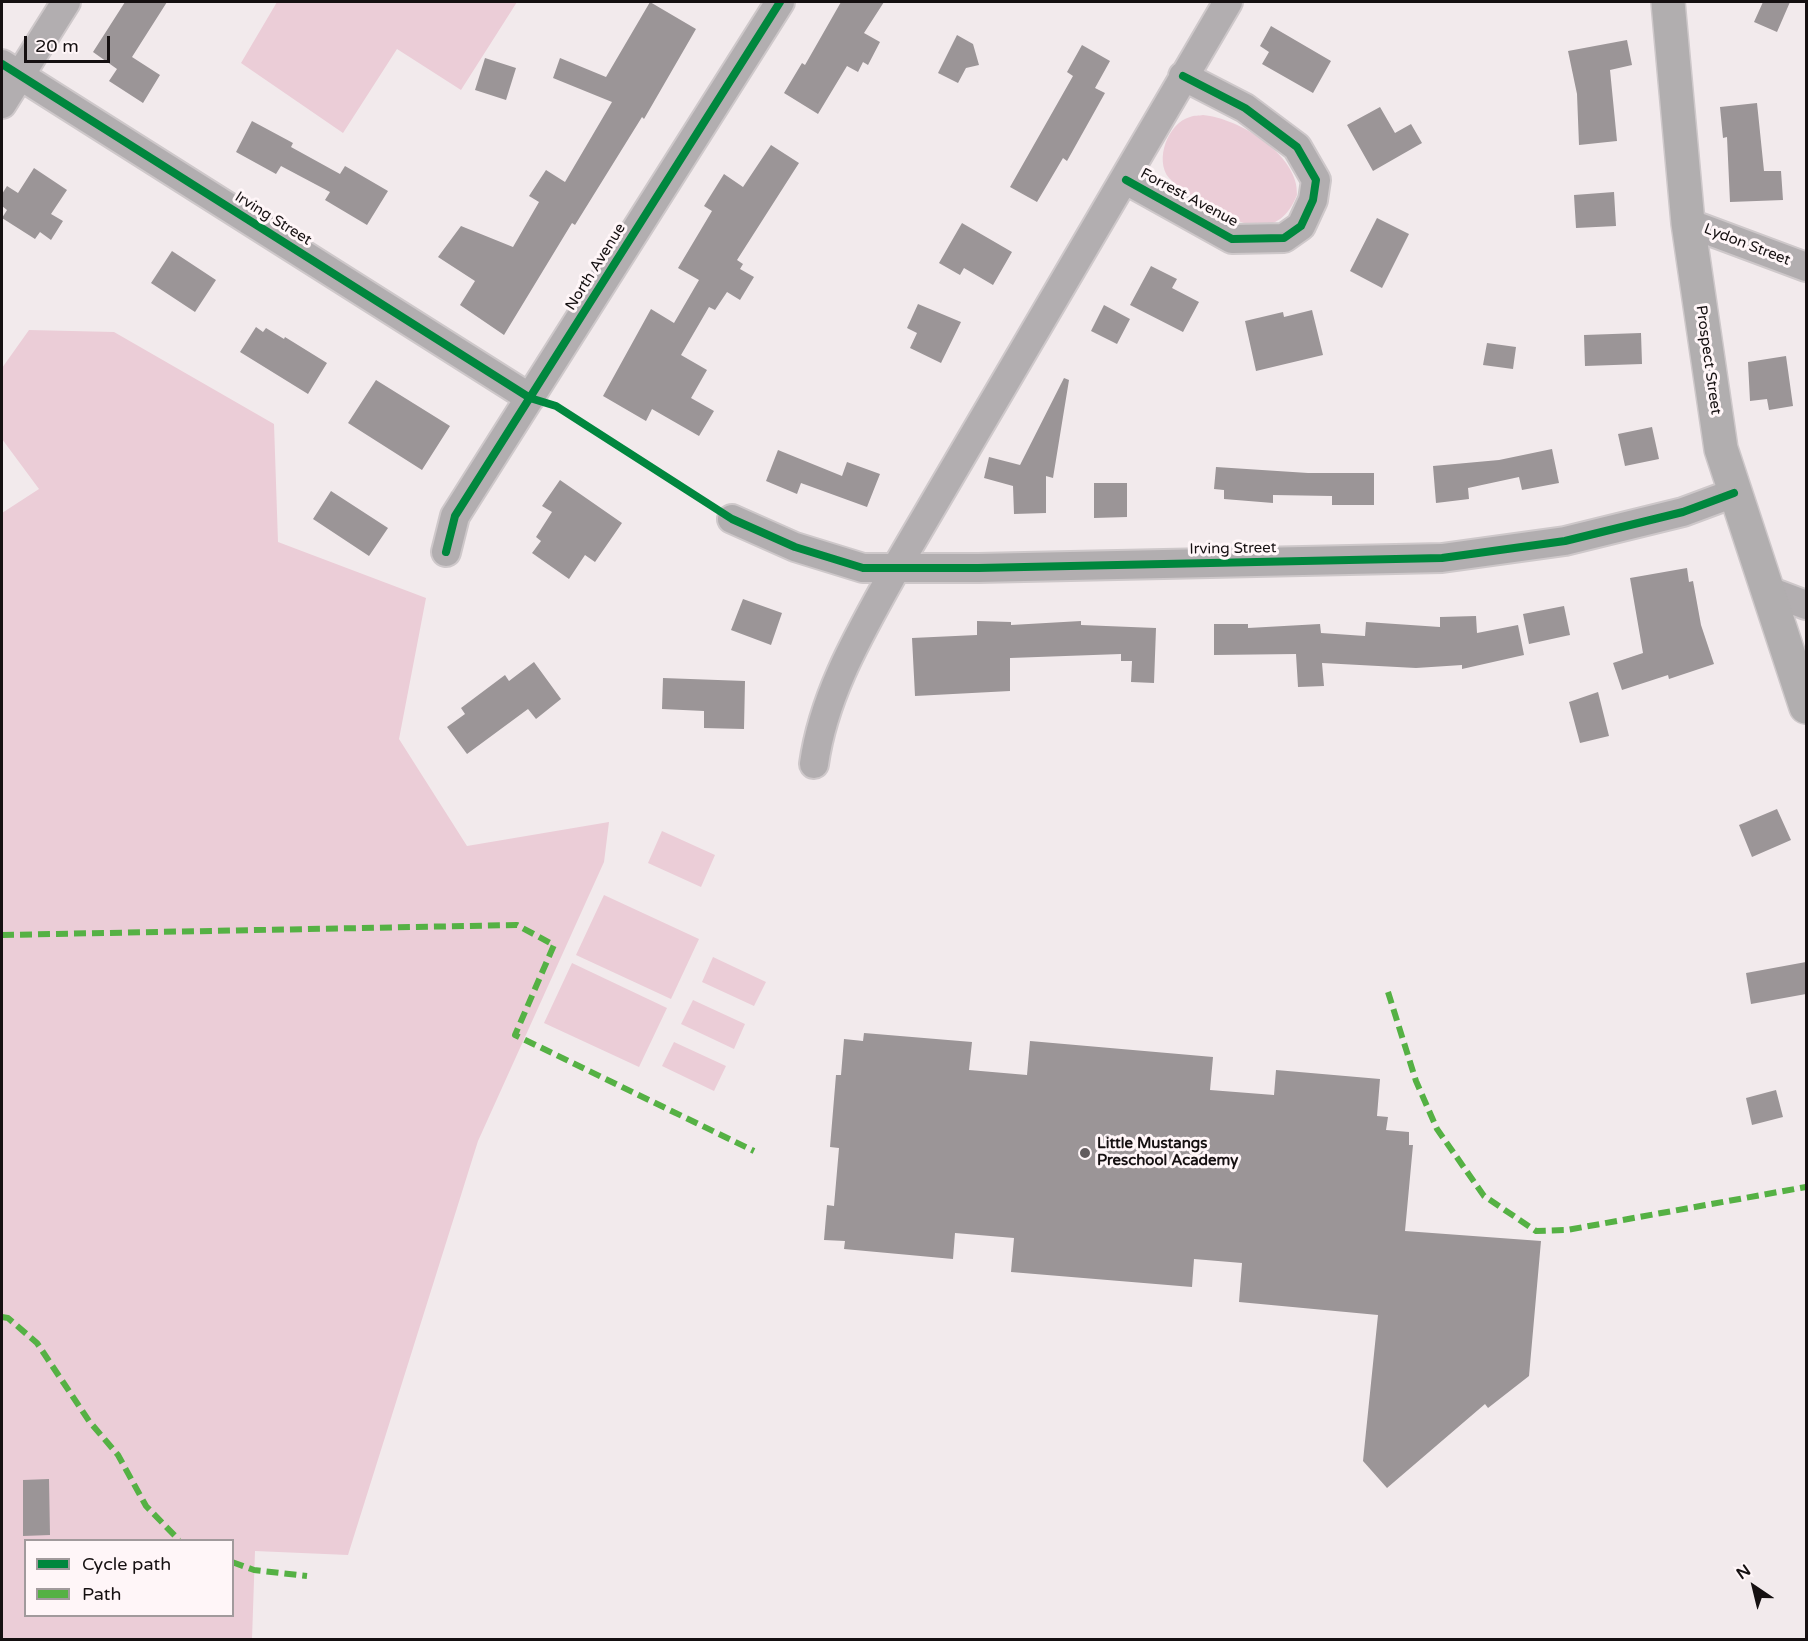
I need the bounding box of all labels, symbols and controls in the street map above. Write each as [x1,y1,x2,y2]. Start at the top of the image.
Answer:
scale bar [27,24,112,62]
text: 20 m [35,35,79,57]
street label: Forrest Avenue [1137,165,1241,231]
street label: Irving Street [231,188,315,250]
street label: North Avenue [562,220,630,314]
street label: Lydon Street [1701,220,1793,270]
street label: Prospect Street [1691,304,1725,416]
street label: Irving Street [1189,539,1277,559]
place label: Little Mustangs Preschool Academy [1097,1135,1238,1170]
marker: Little Mustangs Preschool Academy [1078,1146,1092,1160]
legend [24,1539,234,1617]
text: Cycle path [82,1553,171,1575]
north arrow [1724,1557,1784,1617]
text: N [1733,1560,1755,1584]
text: Path [82,1583,121,1605]

